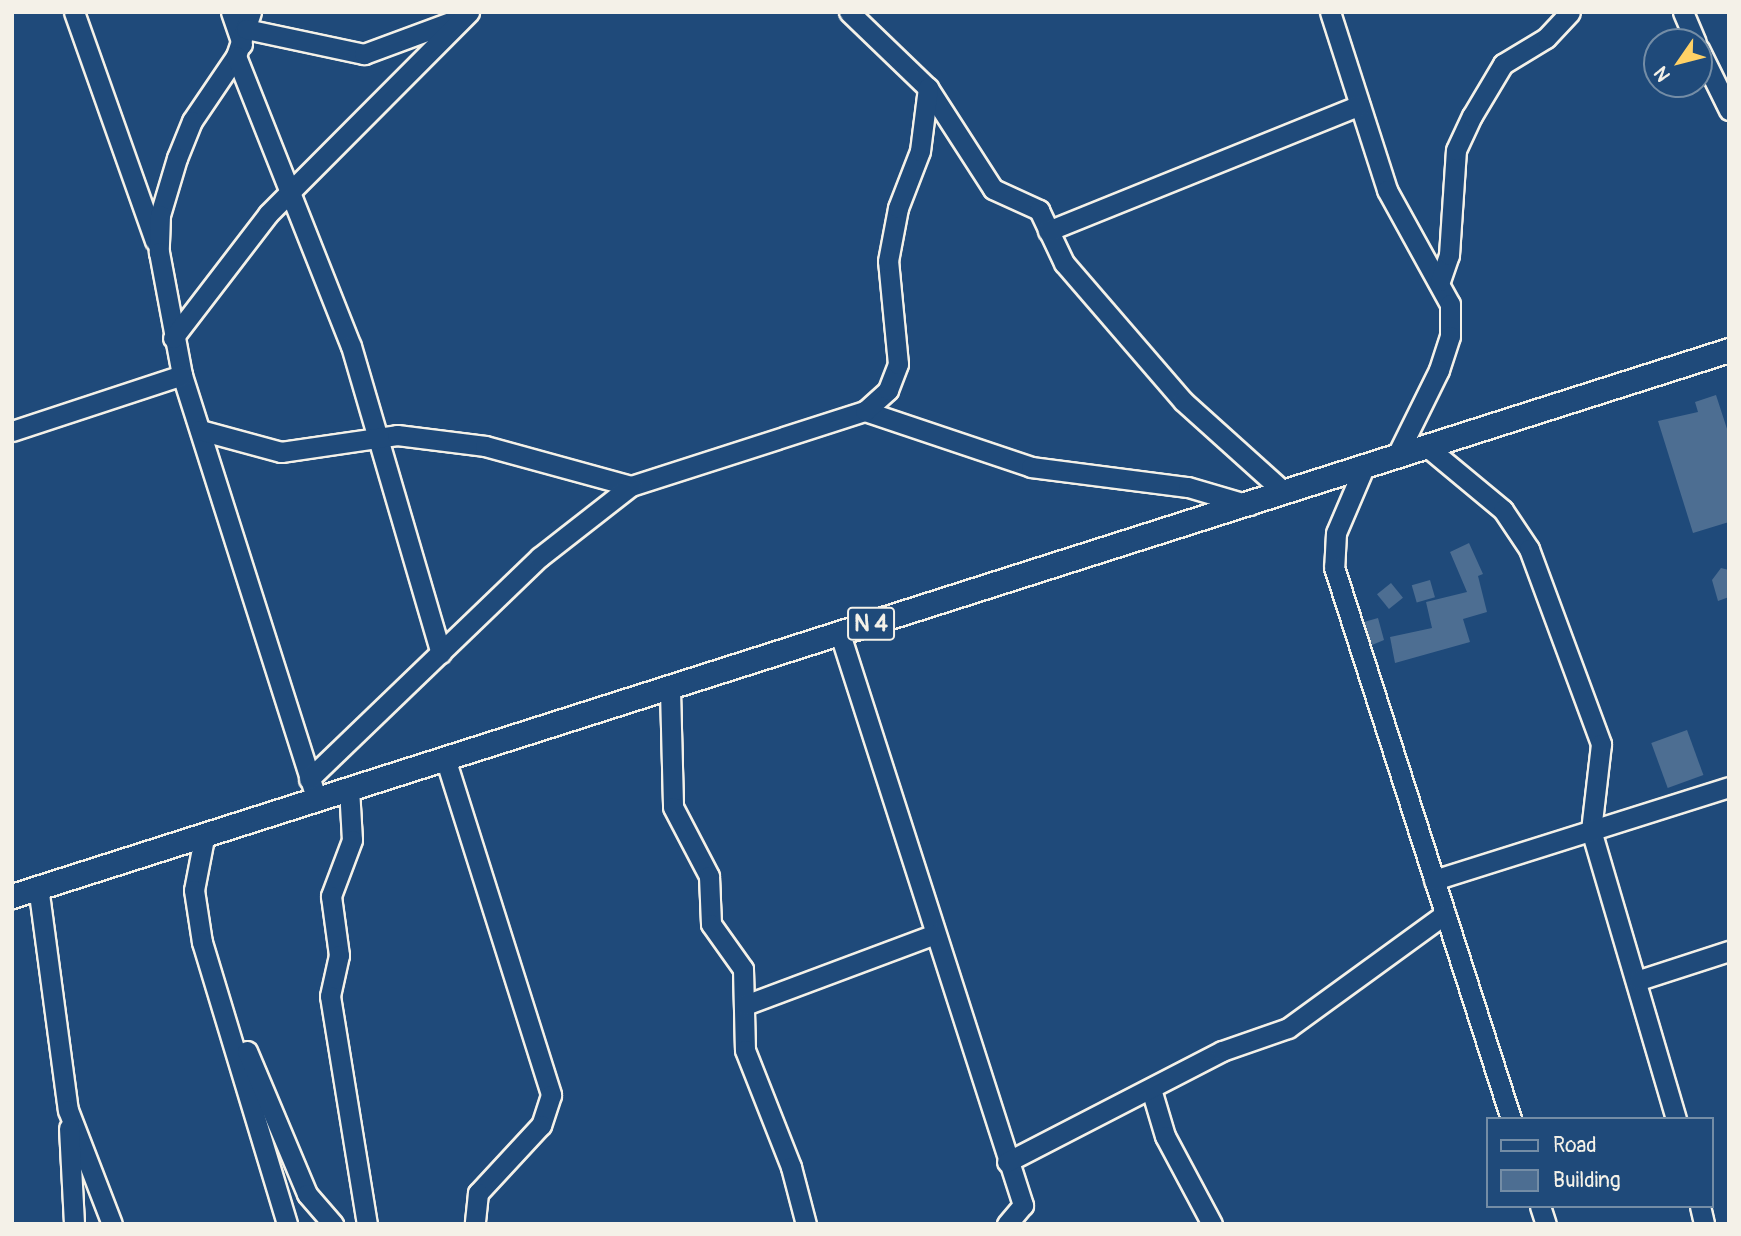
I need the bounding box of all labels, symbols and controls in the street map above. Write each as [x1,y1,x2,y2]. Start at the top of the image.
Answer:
north arrow [1643,28,1713,98]
text: N [1649,62,1676,86]
road number: N 4 [846,604,896,644]
legend [1486,1117,1713,1208]
text: Road [1553,1132,1597,1159]
text: Building [1553,1167,1620,1194]

